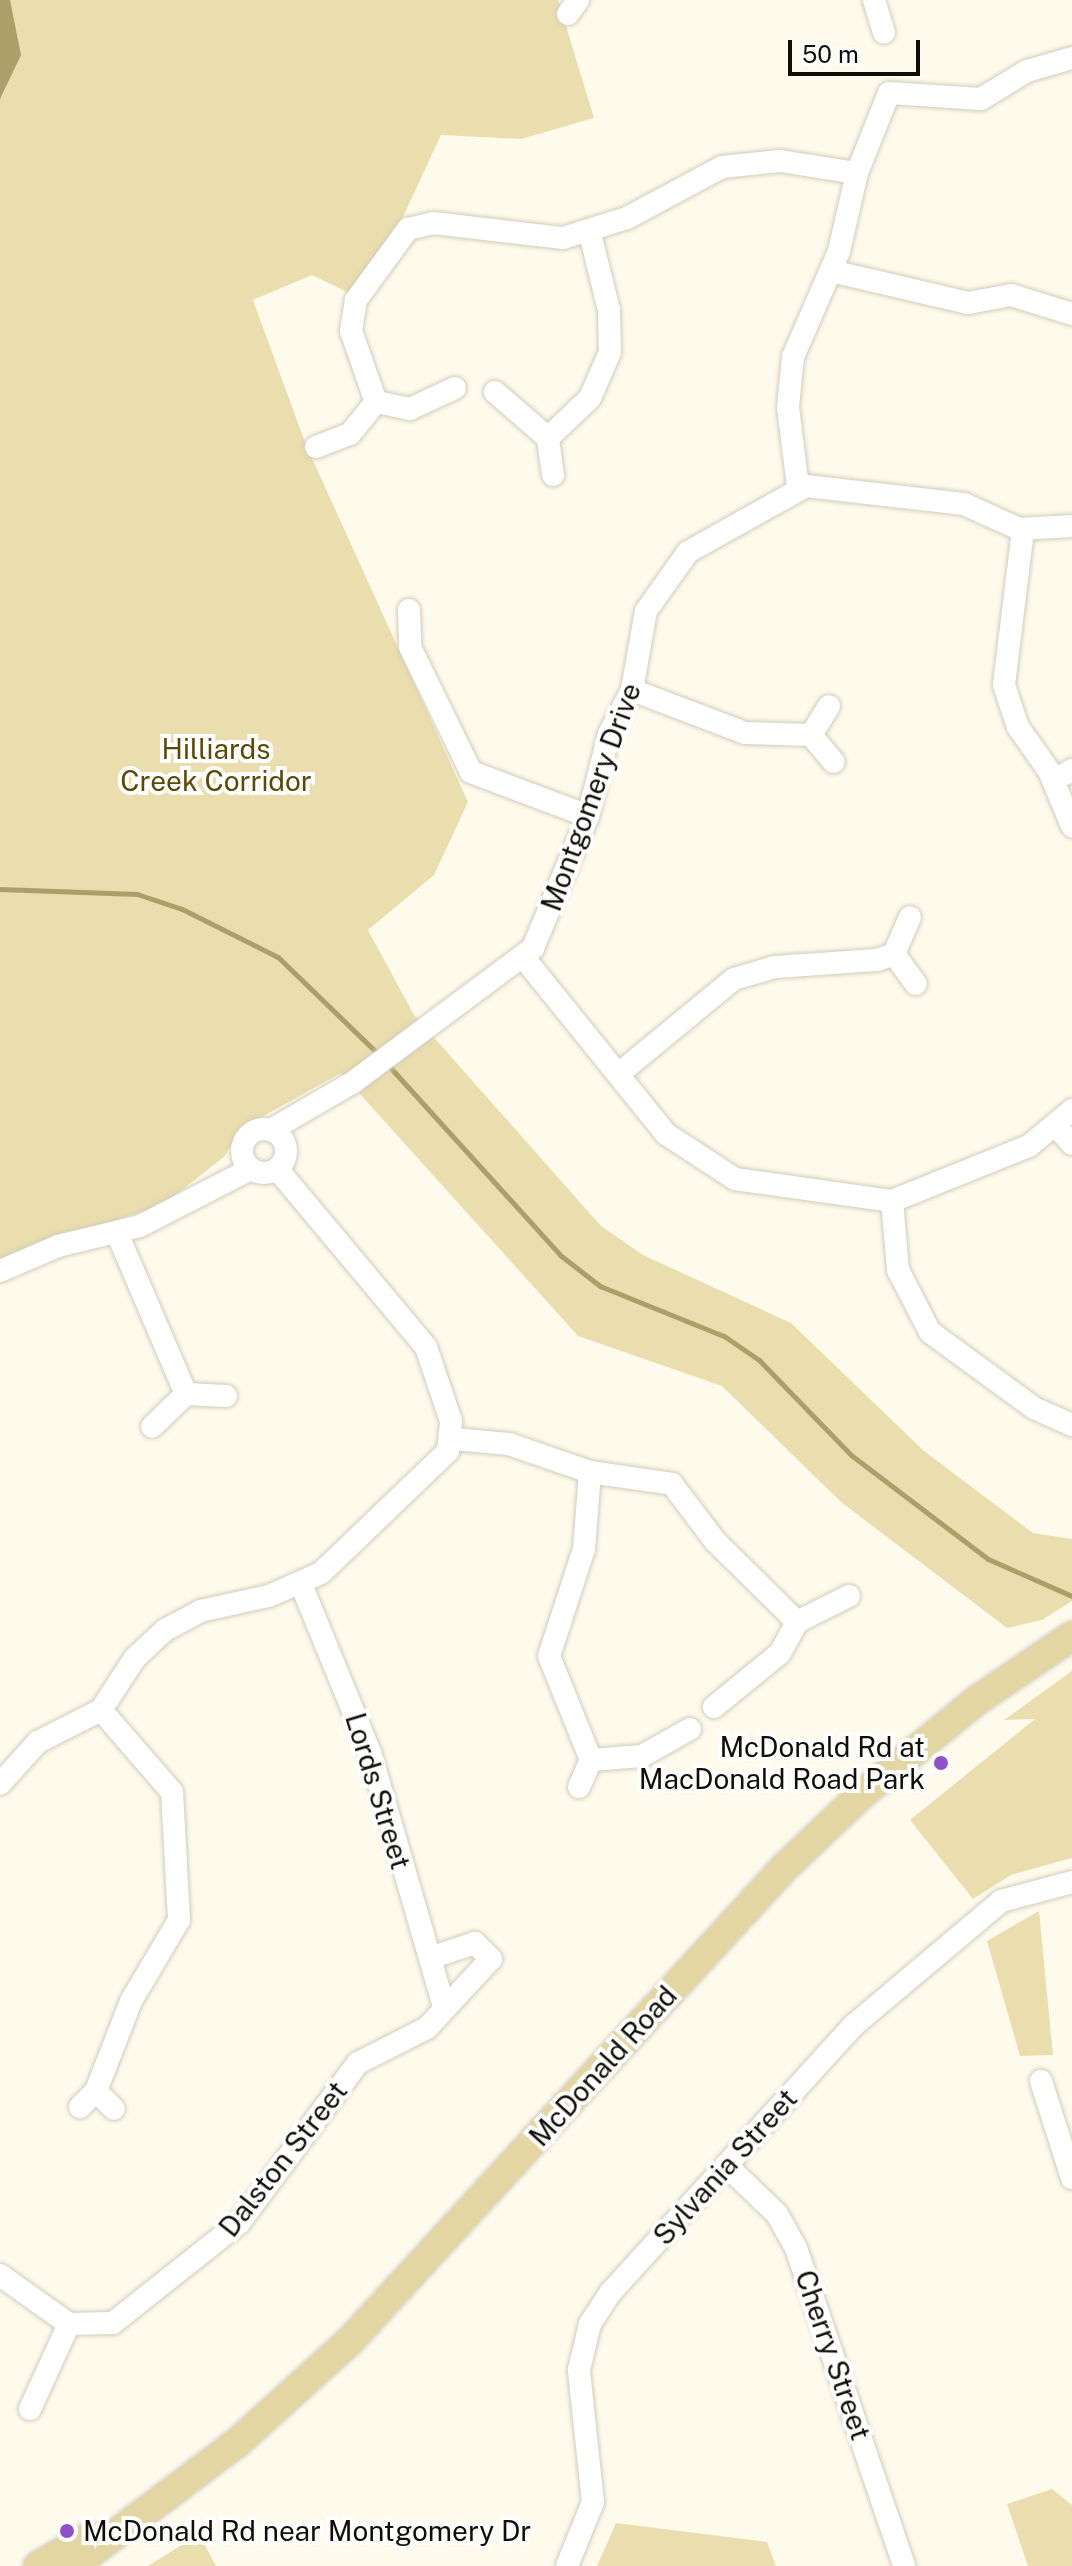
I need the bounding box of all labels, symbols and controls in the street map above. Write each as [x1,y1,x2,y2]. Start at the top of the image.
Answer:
scale bar [792,24,924,74]
text: 50 m [802,40,859,68]
street label: Montgomery Drive [534,678,648,916]
park label: Hilliards Creek Corridor [120,732,312,798]
street label: Lords Street [338,1709,418,1873]
place label: McDonald Rd at MacDonald Road Park [639,1730,925,1796]
marker: McDonald Rd at MacDonald Road Park [932,1754,950,1772]
street label: McDonald Road [522,1979,684,2153]
street label: Dalston Street [212,2075,354,2243]
street label: Sylvania Street [646,2082,804,2252]
street label: Cherry Street [788,2266,878,2444]
place label: McDonald Rd near Montgomery Dr [83,2514,531,2548]
marker: McDonald Rd near Montgomery Dr [58,2522,76,2540]

